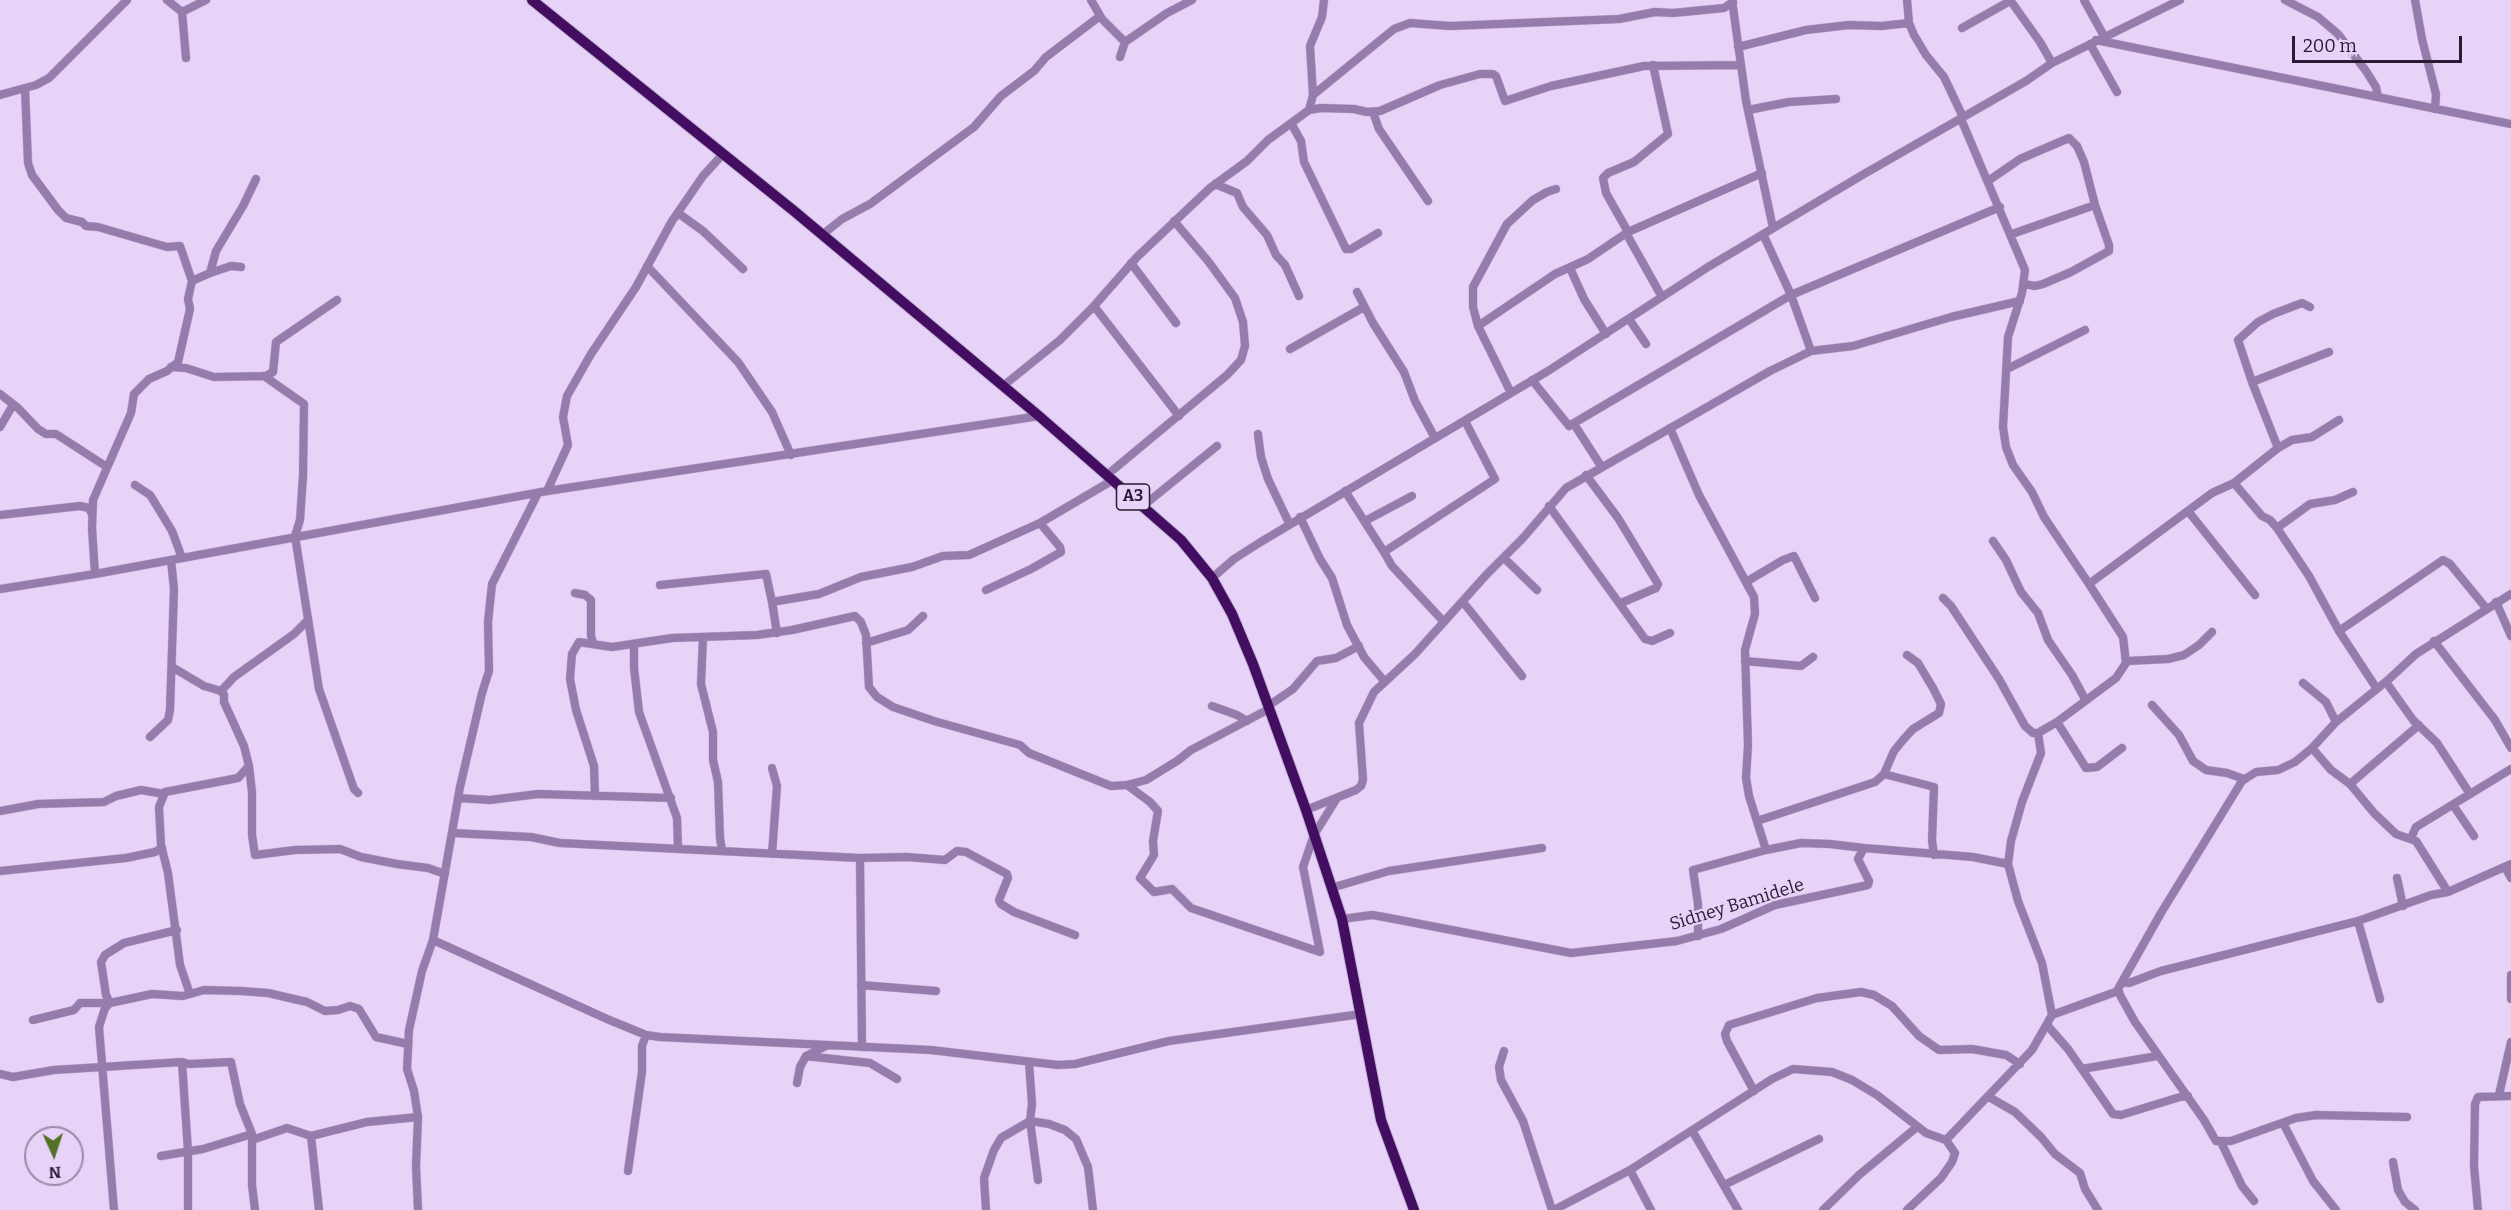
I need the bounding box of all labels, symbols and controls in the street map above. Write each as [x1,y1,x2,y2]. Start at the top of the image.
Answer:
scale bar [2295,24,2464,62]
text: 200 m [2303,35,2357,57]
road number: A3 [1116,484,1150,510]
street label: Sidney Bamidele [1667,874,1807,936]
north arrow [24,1126,84,1186]
text: N [48,1163,62,1182]

